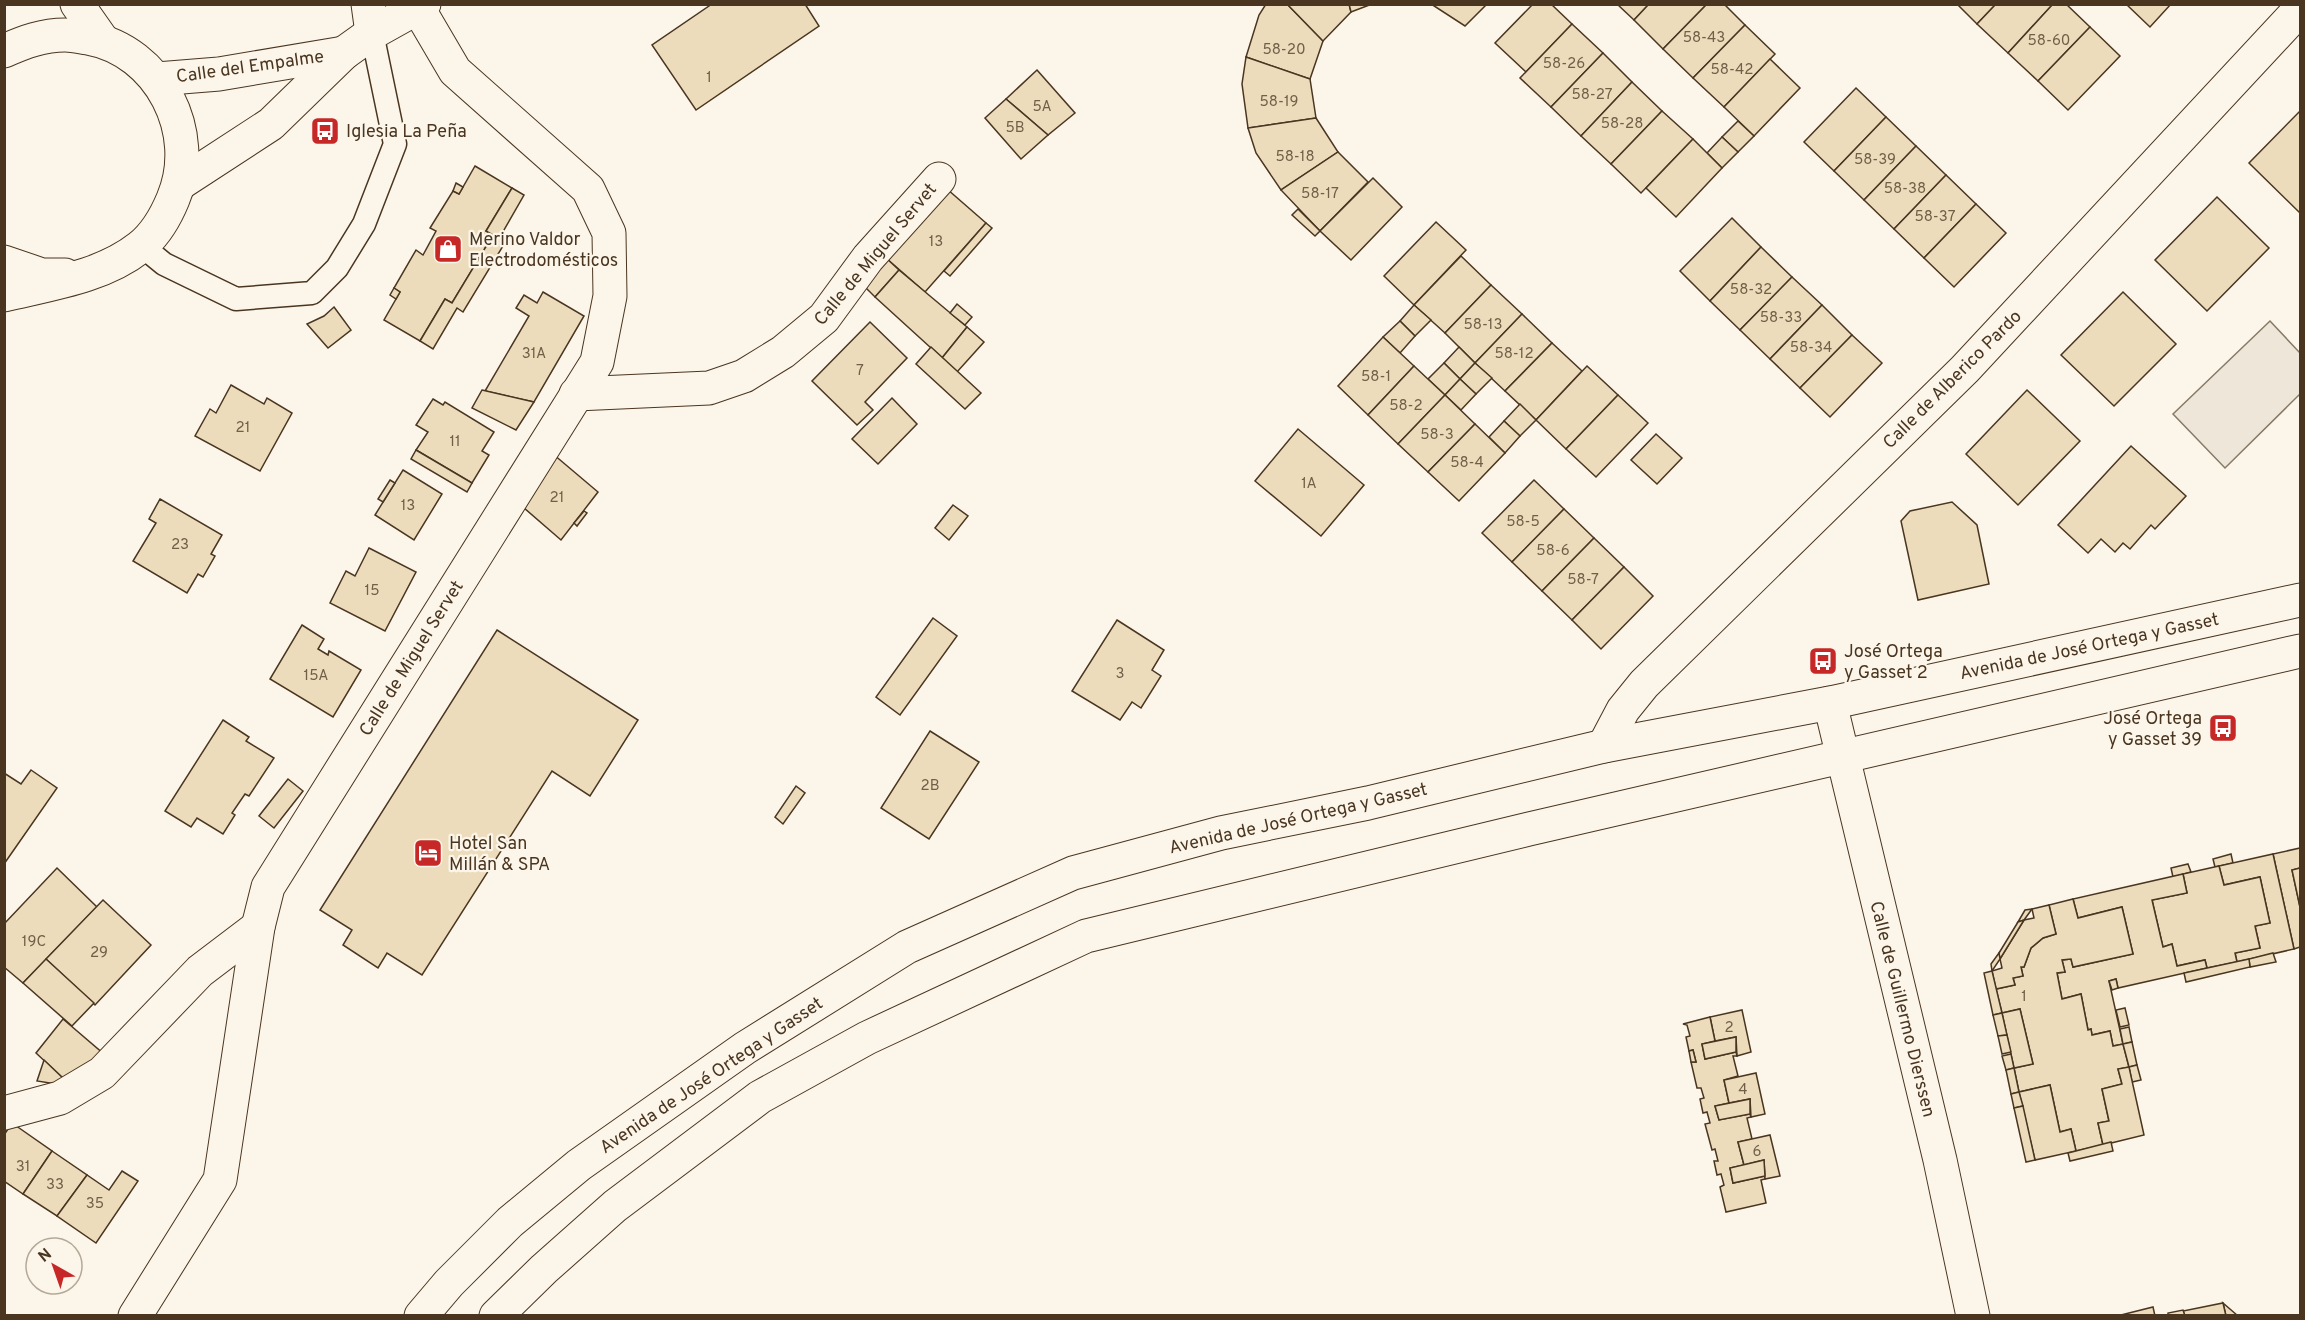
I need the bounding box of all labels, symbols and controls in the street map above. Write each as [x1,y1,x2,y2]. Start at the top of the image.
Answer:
house number: 58-43 [1683,29,1725,48]
house number: 58-60 [2028,32,2070,51]
house number: 58-20 [1262,41,1306,60]
street label: Calle del Empalme [175,46,326,89]
house number: 58-26 [1543,55,1585,74]
house number: 58-42 [1711,61,1753,80]
house number: 1 [706,69,712,88]
house number: 58-27 [1571,86,1613,105]
house number: 58-19 [1260,93,1298,112]
house number: 5A [1032,98,1052,117]
bus stop icon: Iglesia La Peña [309,115,341,147]
house number: 58-28 [1601,115,1643,134]
house number: 5B [1005,119,1025,138]
place label: Iglesia La Peña [346,121,467,144]
house number: 58-18 [1275,148,1315,167]
house number: 58-39 [1854,151,1896,170]
street label: Calle de Miguel Servet [810,179,943,331]
house number: 58-38 [1884,180,1926,199]
house number: 58-17 [1301,185,1339,204]
house number: 58-37 [1914,208,1956,227]
place label: Merino Valdor Electrodomésticos [469,229,618,273]
shop icon: Merino Valdor Electrodomésticos [432,233,464,265]
house number: 13 [929,233,943,252]
house number: 58-32 [1730,281,1772,300]
street label: Calle de Alberico Pardo [1879,306,2027,454]
house number: 58-33 [1760,309,1802,328]
house number: 58-13 [1463,316,1503,335]
house number: 58-34 [1790,339,1832,358]
house number: 31A [522,345,546,364]
house number: 58-12 [1494,345,1534,364]
house number: 7 [856,362,864,381]
house number: 58-1 [1361,368,1391,387]
house number: 58-2 [1389,397,1423,416]
house number: 21 [236,419,250,438]
house number: 58-3 [1420,426,1454,445]
house number: 11 [449,433,461,452]
house number: 58-4 [1450,454,1484,473]
house number: 1A [1301,475,1317,494]
house number: 21 [550,489,564,508]
house number: 13 [401,497,415,516]
house number: 58-5 [1506,513,1540,532]
house number: 23 [171,536,189,555]
house number: 58-6 [1536,542,1570,561]
house number: 58-7 [1567,571,1599,590]
street label: Calle de Miguel Servet [355,577,470,741]
house number: 15 [365,582,379,601]
street label: Avenida de José Ortega y Gasset [1958,609,2221,686]
place label: José Ortega y Gasset 2 [1844,641,1943,685]
bus stop icon: José Ortega y Gasset 2 [1807,645,1839,677]
house number: 3 [1115,665,1125,684]
house number: 15A [304,667,328,686]
place label: José Ortega y Gasset 39 [2103,708,2202,752]
bus stop icon: José Ortega y Gasset 39 [2207,712,2239,744]
house number: 2B [920,777,940,796]
street label: Avenida de José Ortega y Gasset [1167,779,1430,860]
place label: Hotel San Millán & SPA [449,833,550,877]
hotel icon: Hotel San Millán & SPA [412,837,444,869]
street label: Calle de Guillermo Dierssen [1864,899,1940,1120]
house number: 19C [22,933,46,952]
house number: 29 [90,944,108,963]
house number: 1 [2021,988,2027,1007]
street label: Avenida de José Ortega y Gasset [596,993,828,1160]
house number: 2 [1724,1019,1734,1038]
house number: 4 [1738,1081,1748,1100]
house number: 6 [1753,1143,1762,1162]
house number: 31 [16,1158,30,1177]
house number: 33 [46,1176,64,1195]
house number: 35 [86,1195,104,1214]
north arrow [24,1236,84,1296]
text: N [35,1245,56,1267]

